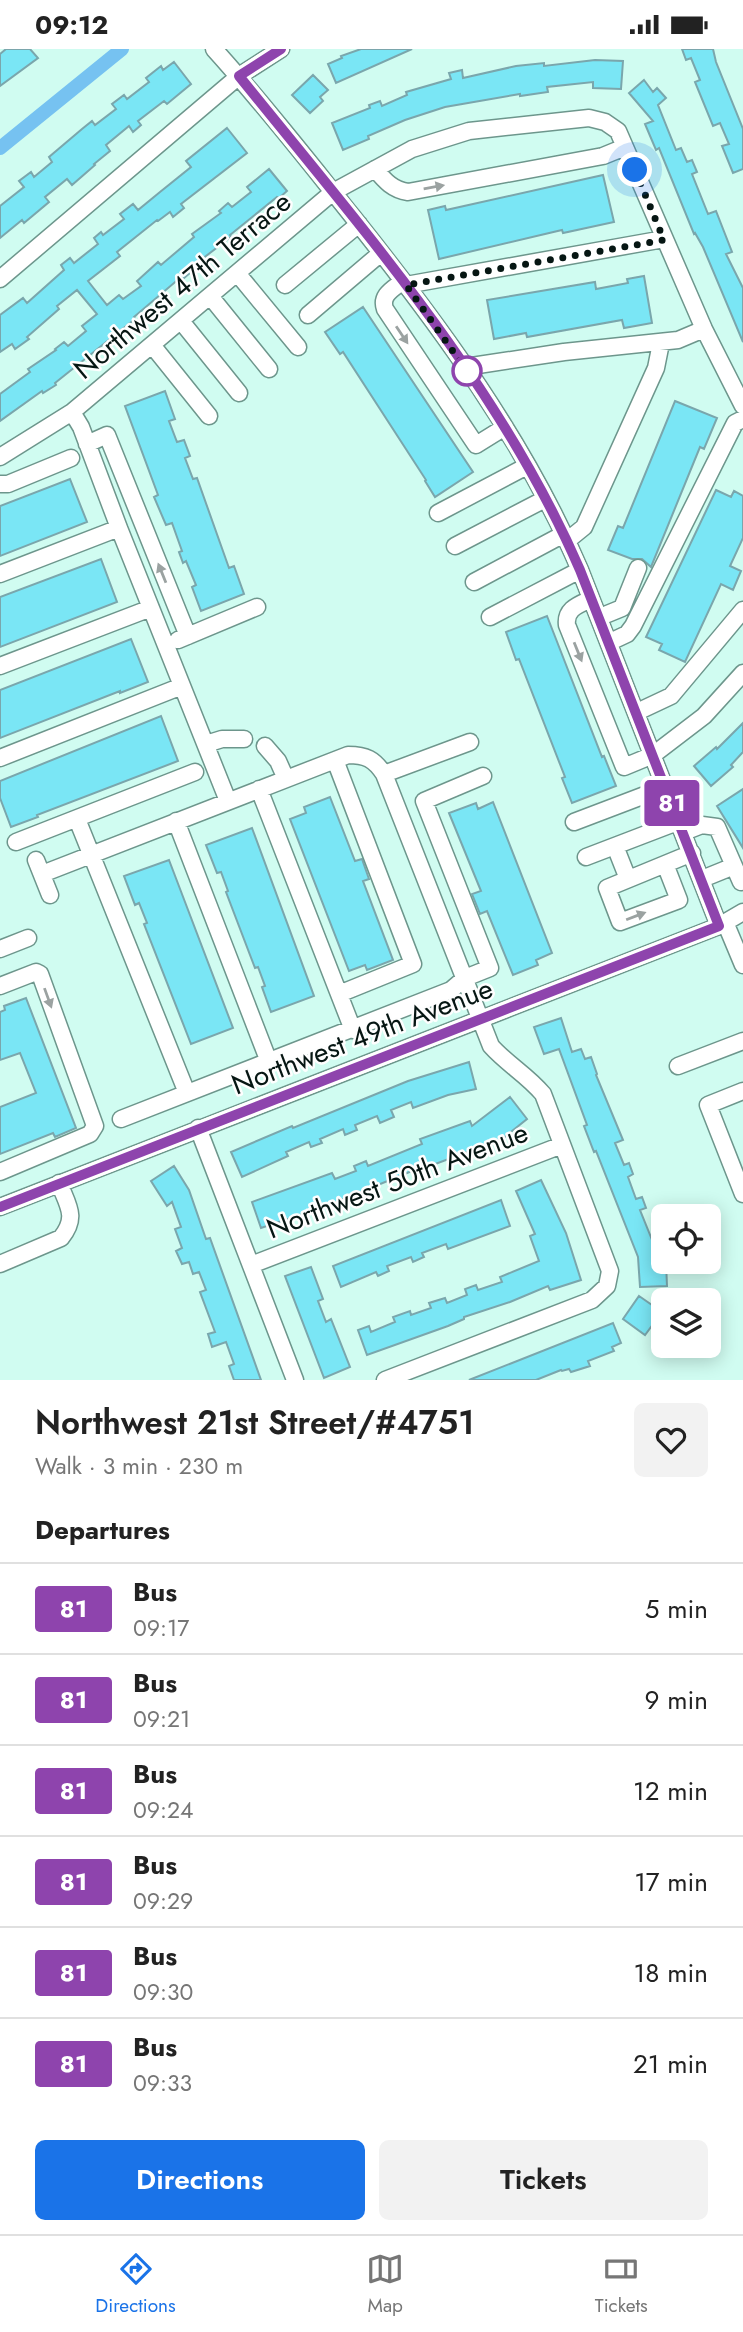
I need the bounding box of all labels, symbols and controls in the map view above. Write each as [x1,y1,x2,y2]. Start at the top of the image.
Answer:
text: 09:12 [35,6,108,44]
your location [617,152,652,187]
one-way arrow [423,181,445,192]
street label: Northwest 47th Terrace [64,182,300,389]
one-way arrow [395,326,409,344]
unlabelled marker [452,356,482,386]
one-way arrow [157,562,168,583]
one-way arrow [572,641,583,662]
line badge: 81 [640,780,704,826]
text: 81 [658,785,686,820]
one-way arrow [625,911,646,922]
street label: Northwest 49th Avenue [226,968,499,1105]
one-way arrow [43,987,54,1008]
street label: Northwest 50th Avenue [261,1112,534,1249]
map controls [651,1204,721,1358]
button: locate [651,1204,721,1274]
button: layers [651,1288,721,1358]
text: Northwest 21st Street/#4751 [35,1399,474,1446]
button: heart [634,1403,708,1477]
text: Walk · 3 min · 230 m [35,1449,243,1483]
text: Departures [35,1511,170,1549]
text: Bus [133,1573,177,1611]
text: 5 min [645,1590,708,1628]
text: 81 [60,1591,87,1626]
text: 09:17 [133,1611,189,1645]
text: Bus [133,1664,177,1702]
text: 9 min [645,1681,708,1719]
text: 81 [60,1682,87,1717]
text: 09:21 [133,1702,190,1736]
text: Bus [133,1755,177,1793]
text: 12 min [633,1772,708,1810]
text: 81 [60,1773,87,1808]
text: 09:24 [133,1793,193,1827]
text: Bus [133,1846,177,1884]
text: 17 min [634,1863,708,1901]
text: 81 [60,1864,87,1899]
text: 09:29 [133,1884,193,1918]
text: Bus [133,1937,177,1975]
text: 18 min [634,1954,708,1992]
text: 81 [60,1955,87,1990]
text: 09:30 [133,1975,193,2009]
text: Bus [133,2028,177,2066]
text: 21 min [633,2045,708,2083]
text: 81 [60,2046,87,2081]
text: 09:33 [133,2066,192,2100]
button: Directions [35,2140,365,2220]
button: Tickets [379,2140,708,2220]
tab: Directions [95,2250,176,2319]
tab: Map [366,2250,404,2319]
tab: Tickets [595,2250,648,2319]

